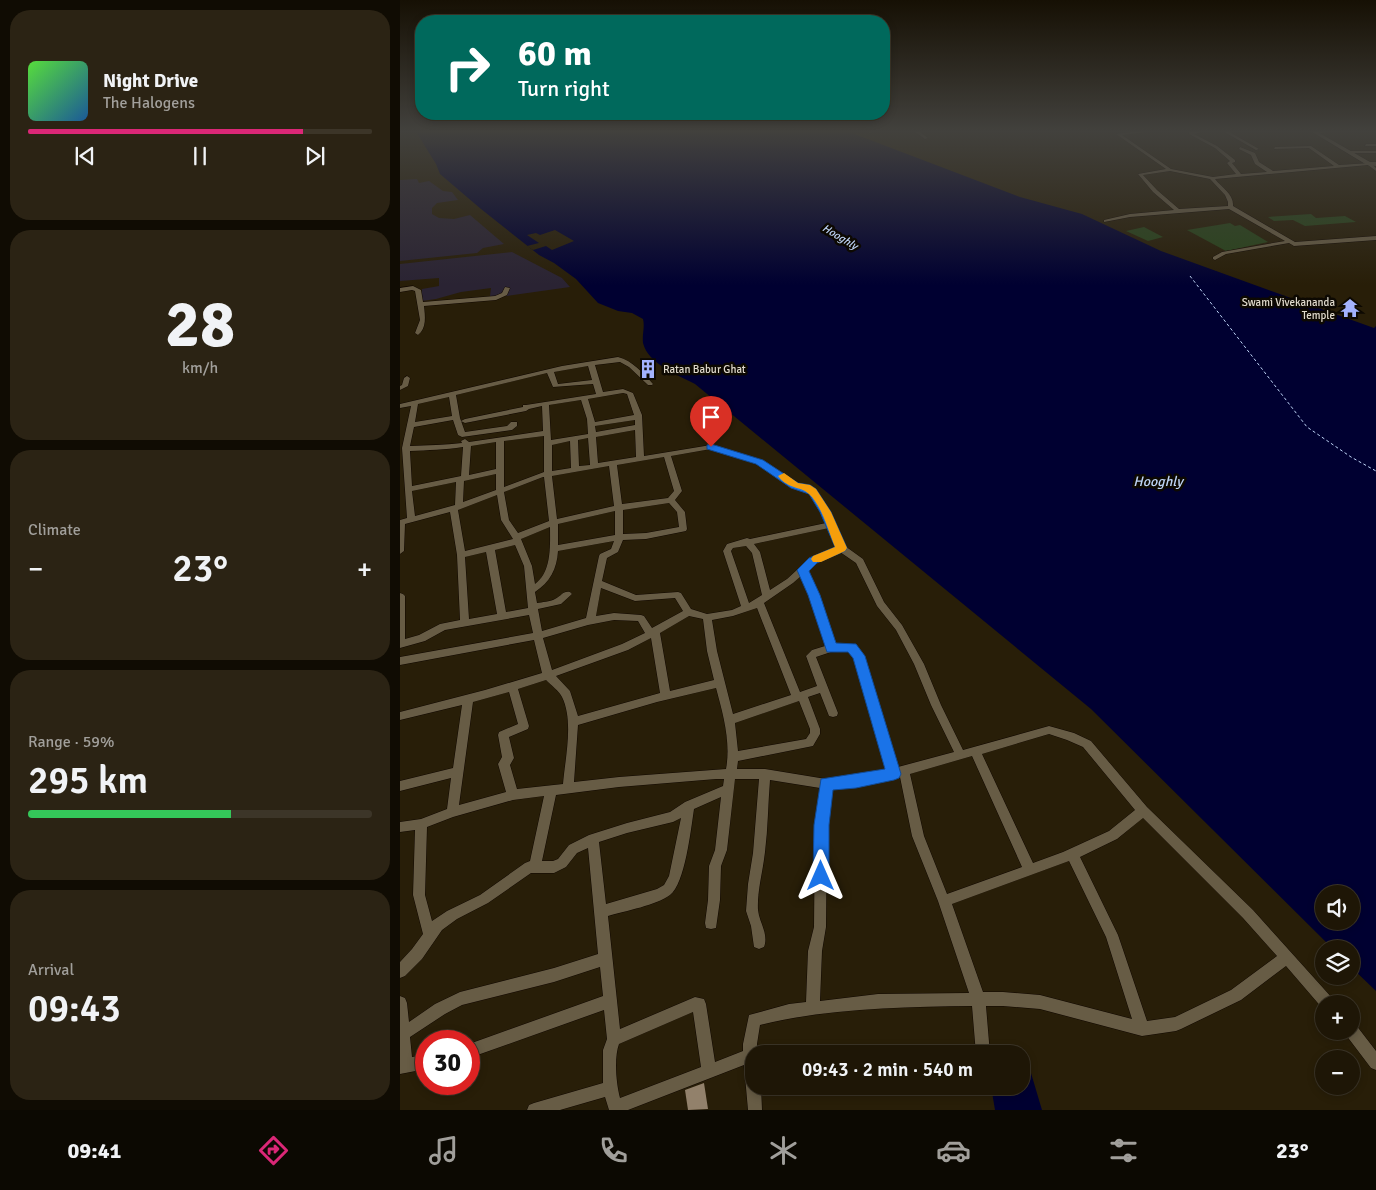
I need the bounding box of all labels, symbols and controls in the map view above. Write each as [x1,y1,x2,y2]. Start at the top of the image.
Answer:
text: 60 m [518,32,592,75]
icon: right [435,35,500,100]
text: Night Drive [103,69,198,93]
text: Turn right [518,75,610,102]
text: The Halogens [103,93,195,113]
icon: previous [71,142,99,170]
icon: pause [186,142,214,170]
icon: next [301,142,329,170]
water label: Hooghly [820,221,862,254]
text: 28 [165,285,235,365]
place label: Swami Vivekananda Temple [1242,296,1335,322]
temple icon: Swami Vivekananda Temple [1339,297,1361,319]
text: km/h [182,358,218,378]
building icon: Ratan Babur Ghat [637,358,659,380]
place label: Ratan Babur Ghat [663,363,746,376]
pin [690,396,732,447]
icon: arrive [697,403,725,431]
water label: Hooghly [1133,473,1185,490]
text: Climate [28,520,81,540]
text: 23° [172,545,228,592]
text: − [28,552,43,586]
text: + [357,552,372,586]
text: Range · 59% [28,732,114,752]
text: 295 km [28,757,148,804]
position arrow [794,849,846,901]
map controls [1315,885,1360,1095]
button: sound [1315,885,1360,930]
button: layers [1315,940,1360,985]
text: Arrival [28,960,74,980]
text: 09:43 [28,985,121,1032]
button: + [1315,995,1360,1040]
speed limit sign: 30 [415,1030,480,1095]
button: − [1315,1050,1360,1095]
text: 09:43 · 2 min · 540 m [802,1058,973,1082]
icon: directions [256,1133,291,1168]
icon: music [426,1133,461,1168]
icon: phone [596,1133,631,1168]
icon: climate [766,1133,801,1168]
icon: car [936,1133,971,1168]
icon: filters [1106,1133,1141,1168]
text: 09:41 [67,1137,121,1164]
text: 23° [1276,1137,1308,1164]

